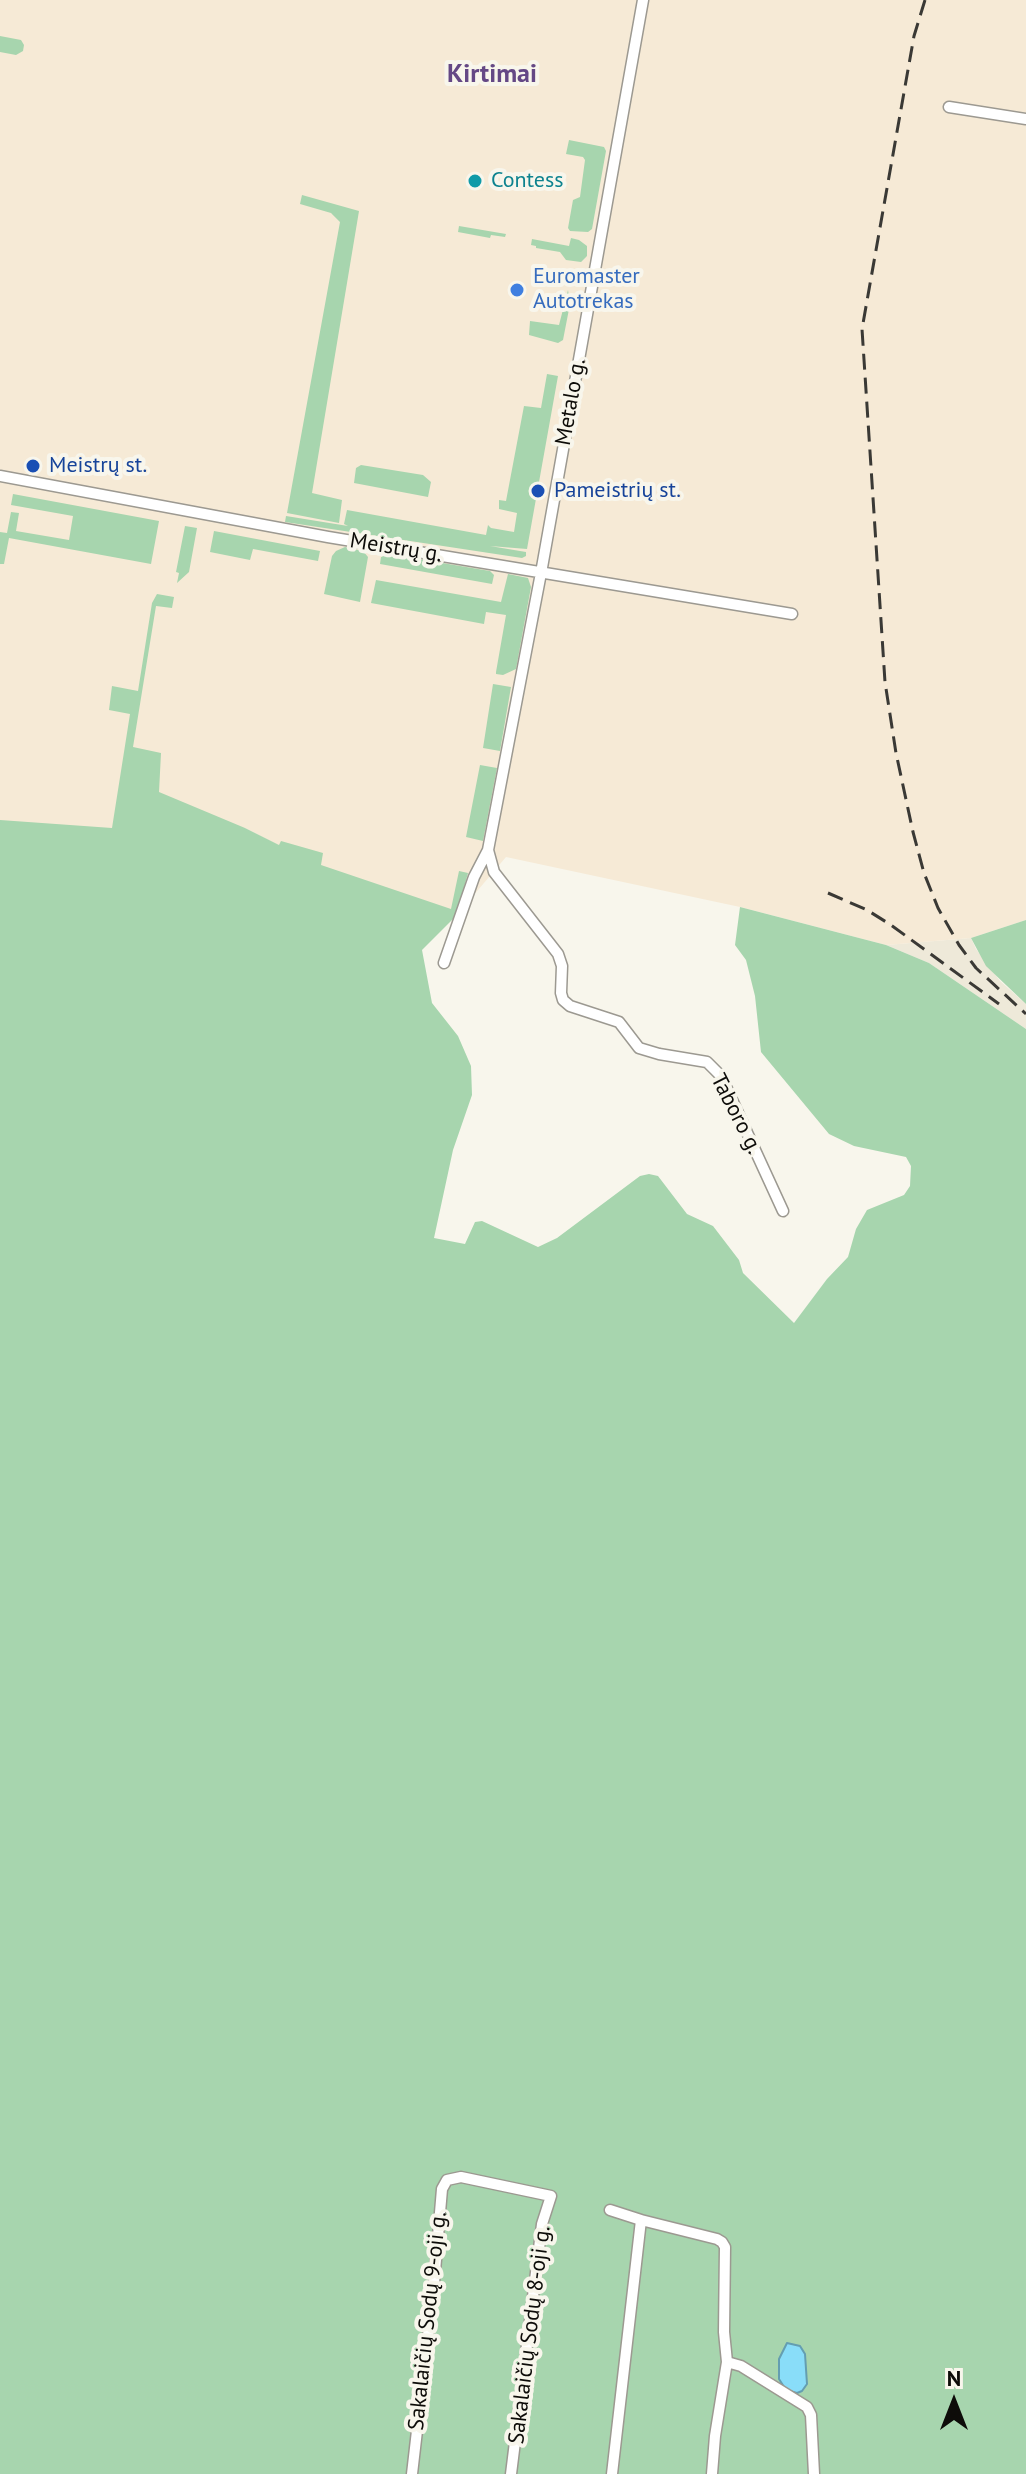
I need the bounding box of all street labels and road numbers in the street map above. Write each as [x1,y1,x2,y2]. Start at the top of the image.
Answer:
street label: Metalo g. [550,357,592,447]
street label: Meistrų g. [348,528,444,568]
street label: Taboro g. [705,1070,767,1158]
street label: Sakalaičių Sodų 9-oji g. [403,2210,453,2432]
street label: Sakalaičių Sodų 8-oji g. [504,2224,556,2446]

